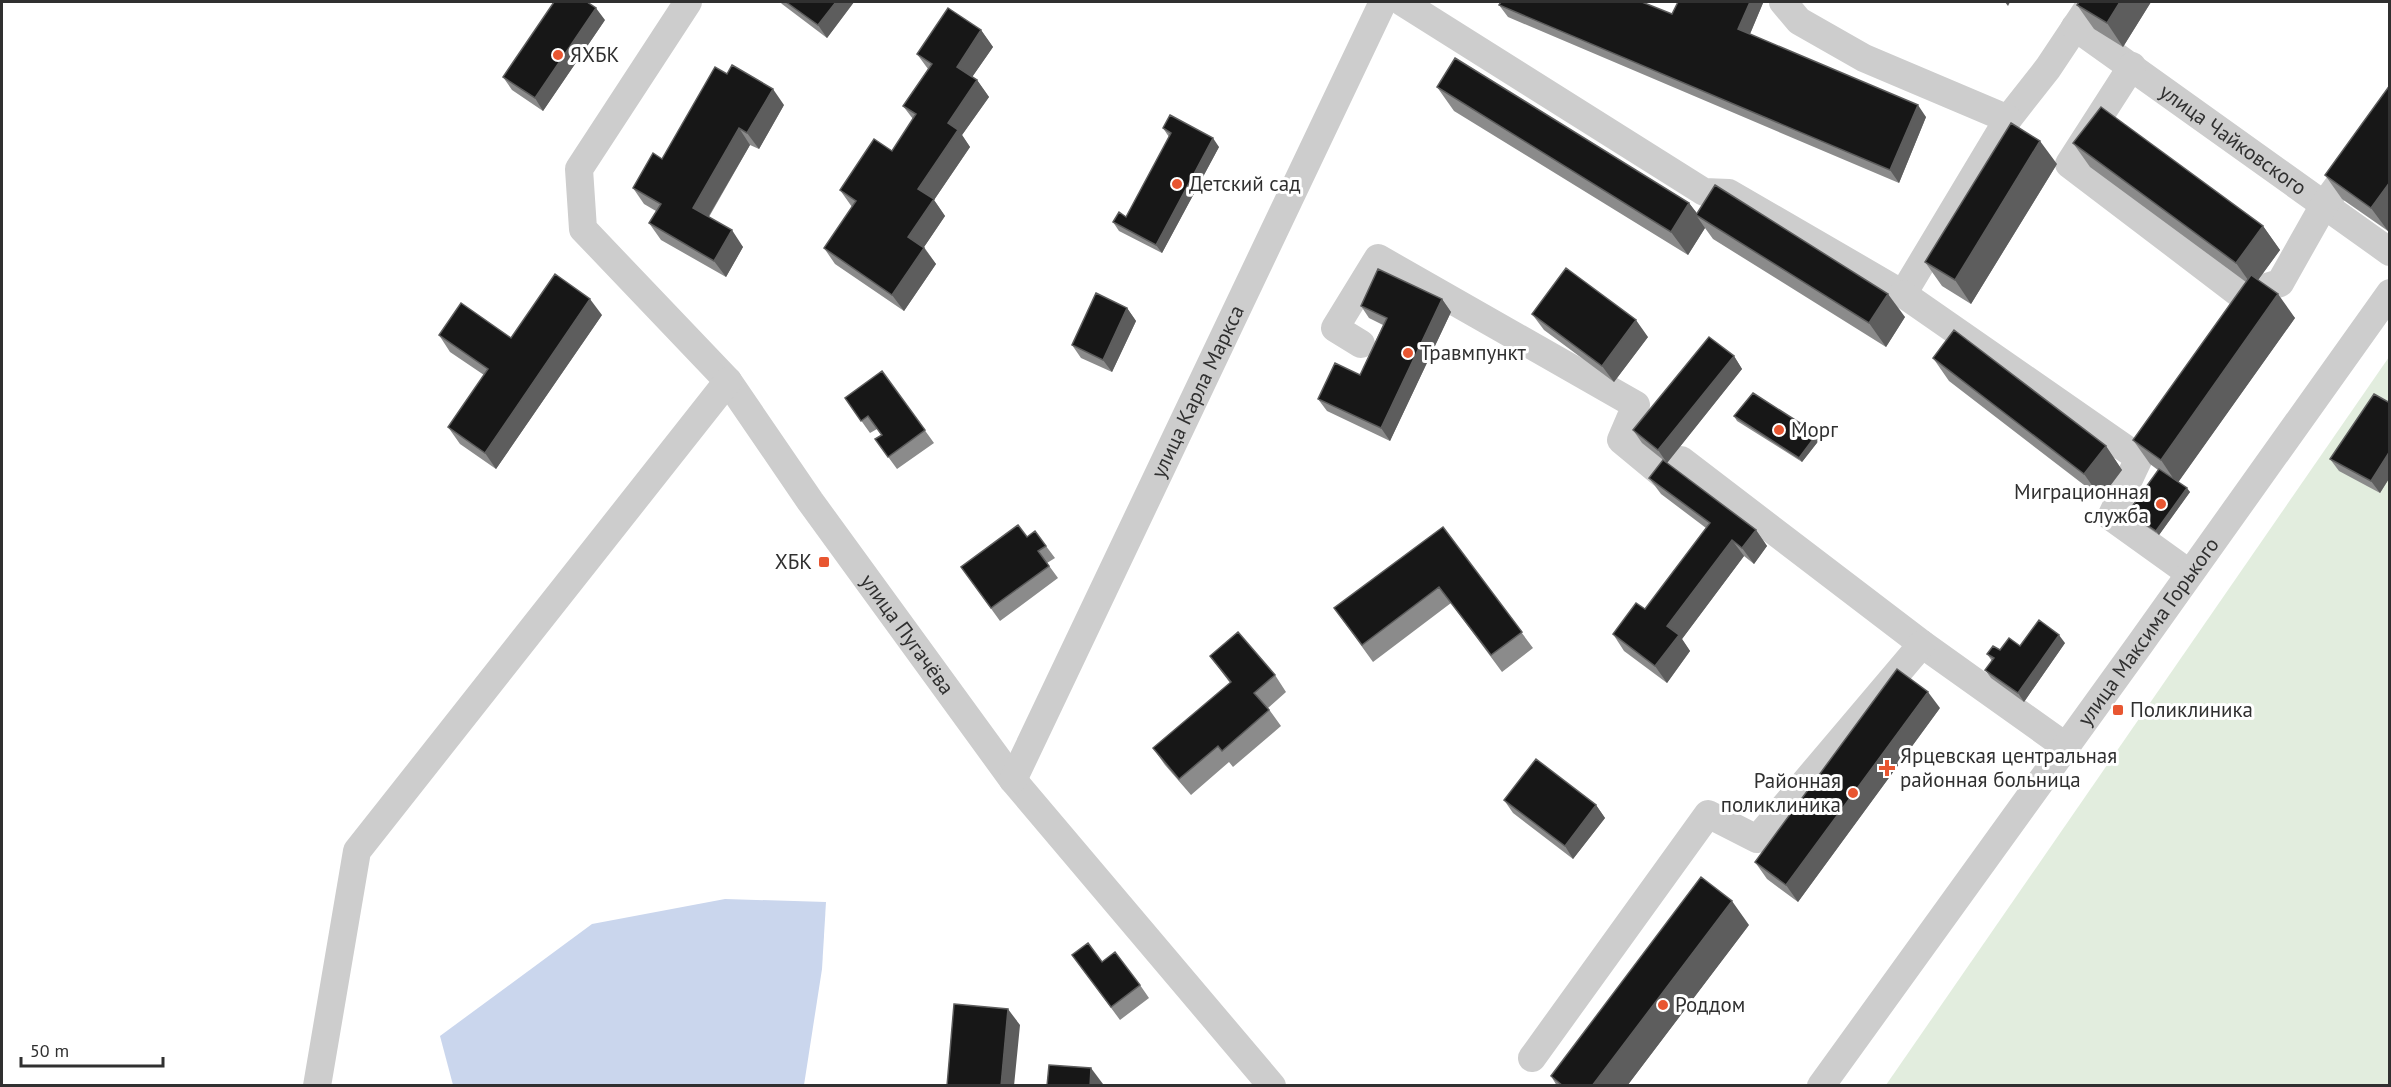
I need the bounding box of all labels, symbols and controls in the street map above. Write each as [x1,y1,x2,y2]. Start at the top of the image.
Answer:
place label: ЯХБК [570,41,619,68]
marker: ЯХБК [551,48,565,62]
street label: улица Чайковского [2154,78,2312,201]
place label: Детский сад [1189,170,1301,197]
marker: Детский сад [1170,177,1184,191]
street label: улица Карла Маркса [1145,301,1250,482]
place label: Травмпункт [1420,339,1527,366]
marker: Травмпункт [1401,346,1415,360]
place label: Морг [1791,416,1838,443]
marker: Морг [1772,423,1786,437]
place label: Миграционная служба [2014,478,2149,529]
marker: Миграционная служба [2154,497,2168,511]
street label: улица Максима Горького [2071,532,2225,731]
place label: ХБК [775,548,812,575]
marker: ХБК [817,555,831,569]
street label: улица Пугачёва [855,568,960,700]
place label: Поликлиника [2130,696,2253,723]
marker: Поликлиника [2111,703,2125,717]
place label: Ярцевская центральная районная больница [1900,742,2117,793]
marker: Ярцевская центральная районная больница [1878,759,1896,777]
place label: Районная поликлиника [1721,767,1841,818]
marker: Районная поликлиника [1846,786,1860,800]
place label: Роддом [1675,991,1745,1018]
marker: Роддом [1656,998,1670,1012]
scale bar [21,1030,164,1068]
text: 50 m [30,1039,69,1062]

